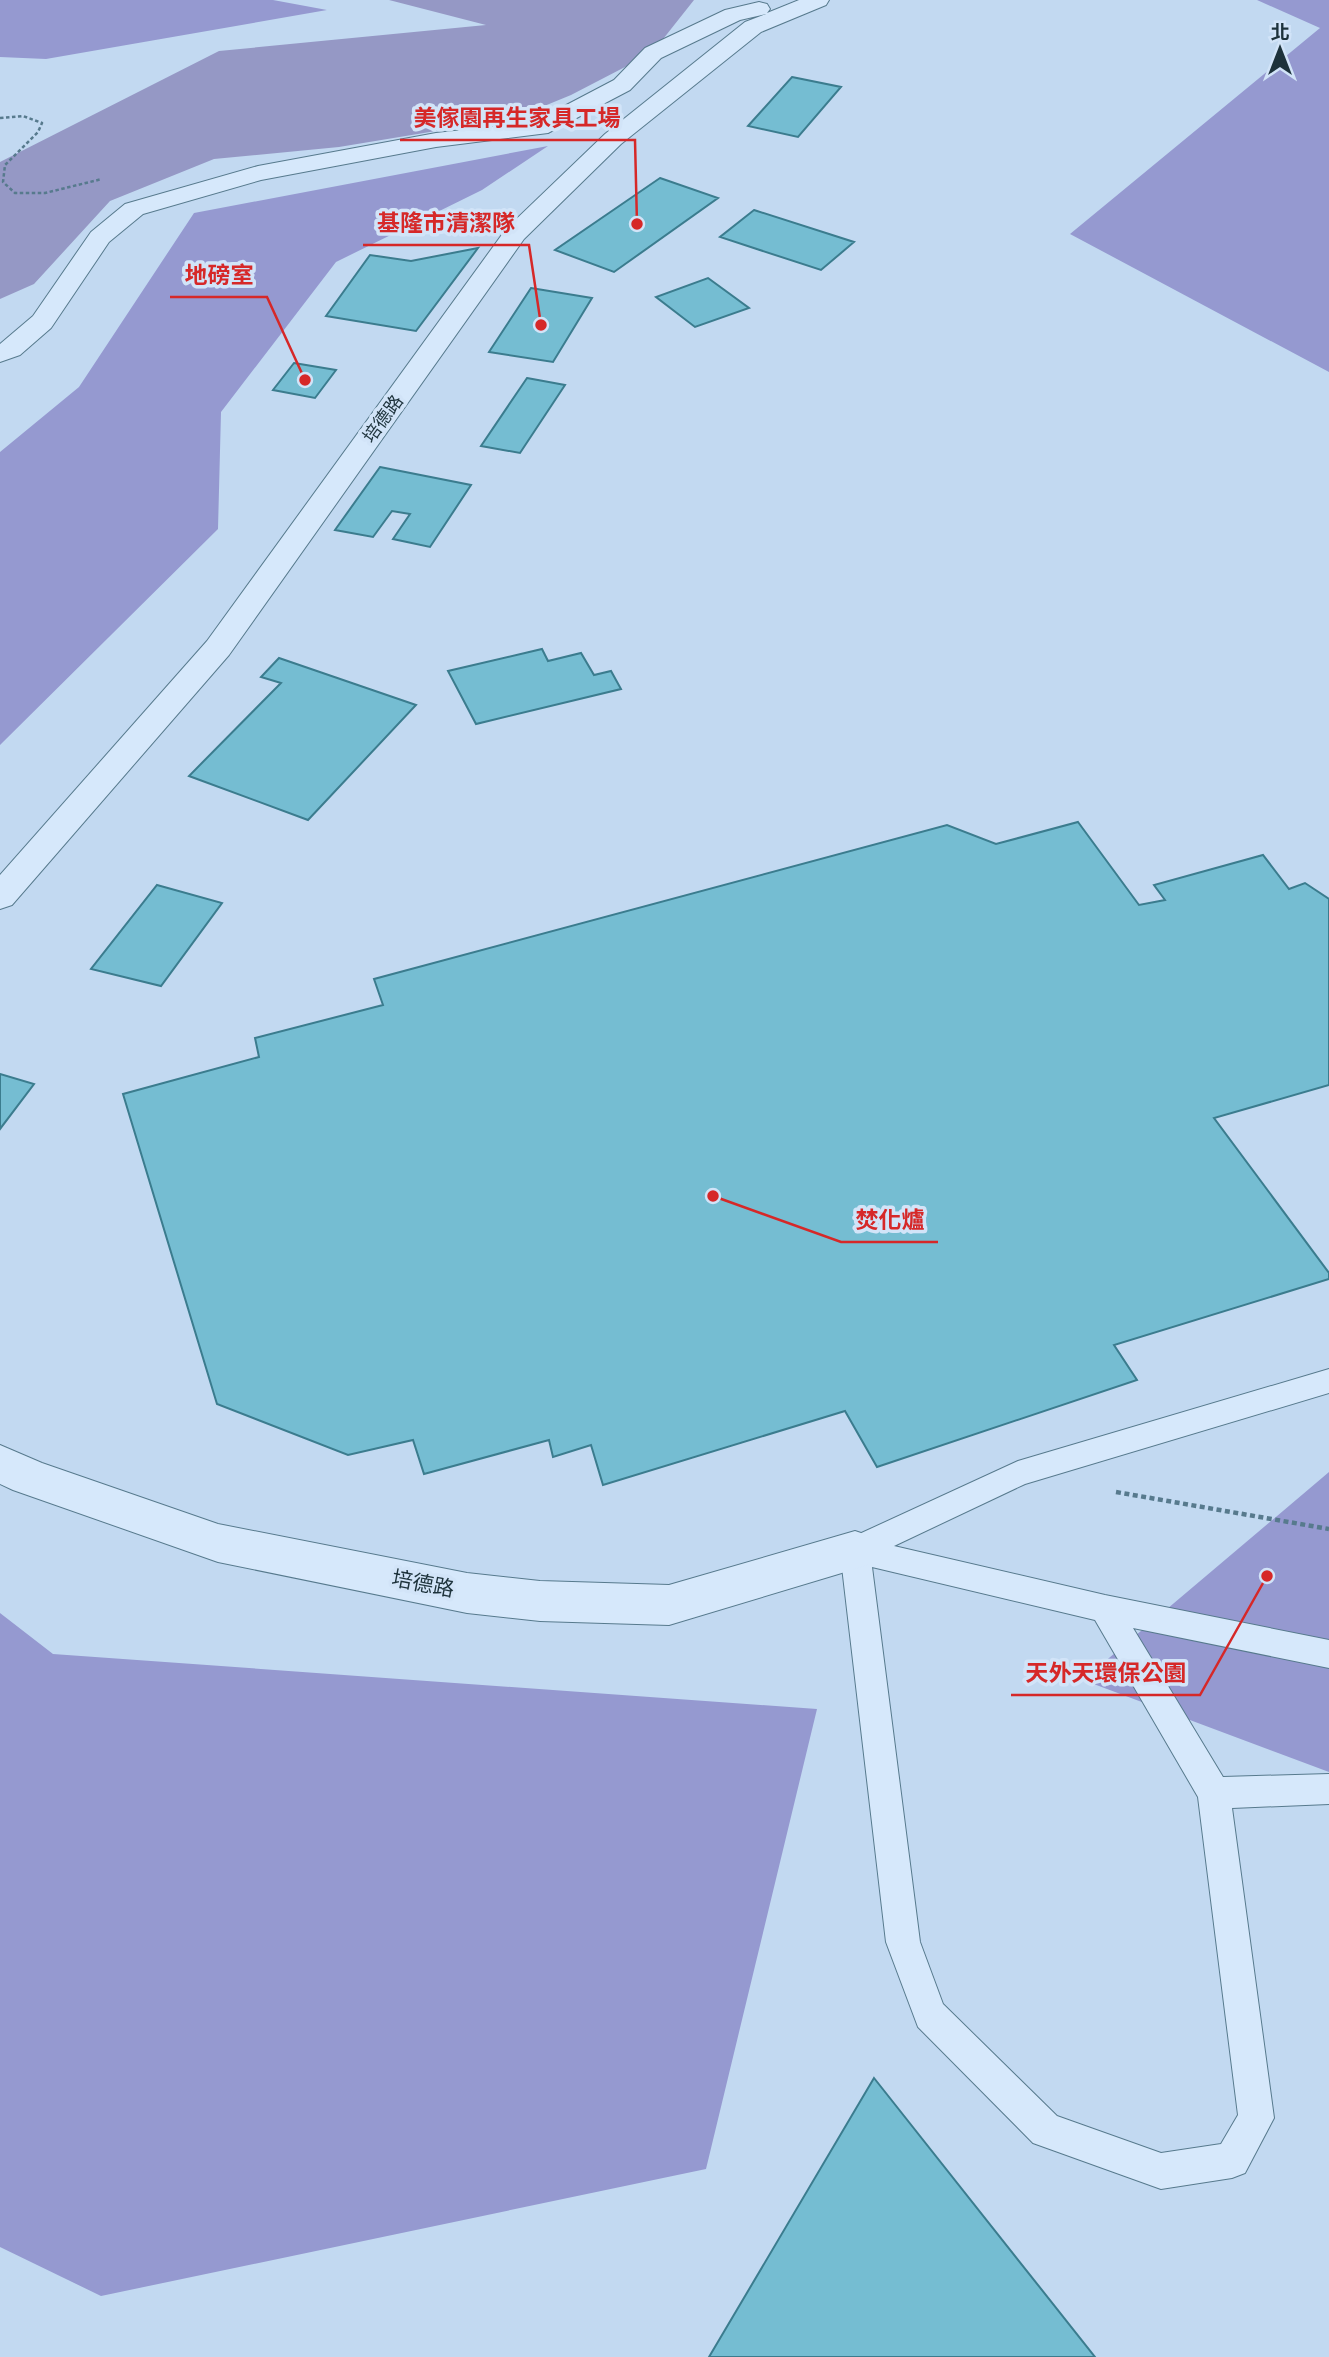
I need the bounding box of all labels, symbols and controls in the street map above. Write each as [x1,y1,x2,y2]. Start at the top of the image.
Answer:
north arrow [1245,14,1315,84]
text: 北 [1270,22,1290,43]
callout: 美傢園再生家具工場 [400,96,635,140]
text: 美傢園再生家具工場 [414,106,621,131]
callout: 基隆市清潔隊 [363,201,529,245]
text: 基隆市清潔隊 [377,210,515,236]
callout: 地磅室 [170,253,267,297]
text: 地磅室 [185,263,254,288]
street label: 培德路 [359,391,407,447]
callout: 焚化爐 [841,1198,938,1242]
text: 焚化爐 [856,1208,925,1233]
street label: 培德路 [390,1566,456,1602]
callout: 天外天環保公園 [1011,1651,1200,1695]
text: 天外天環保公園 [1026,1661,1187,1686]

